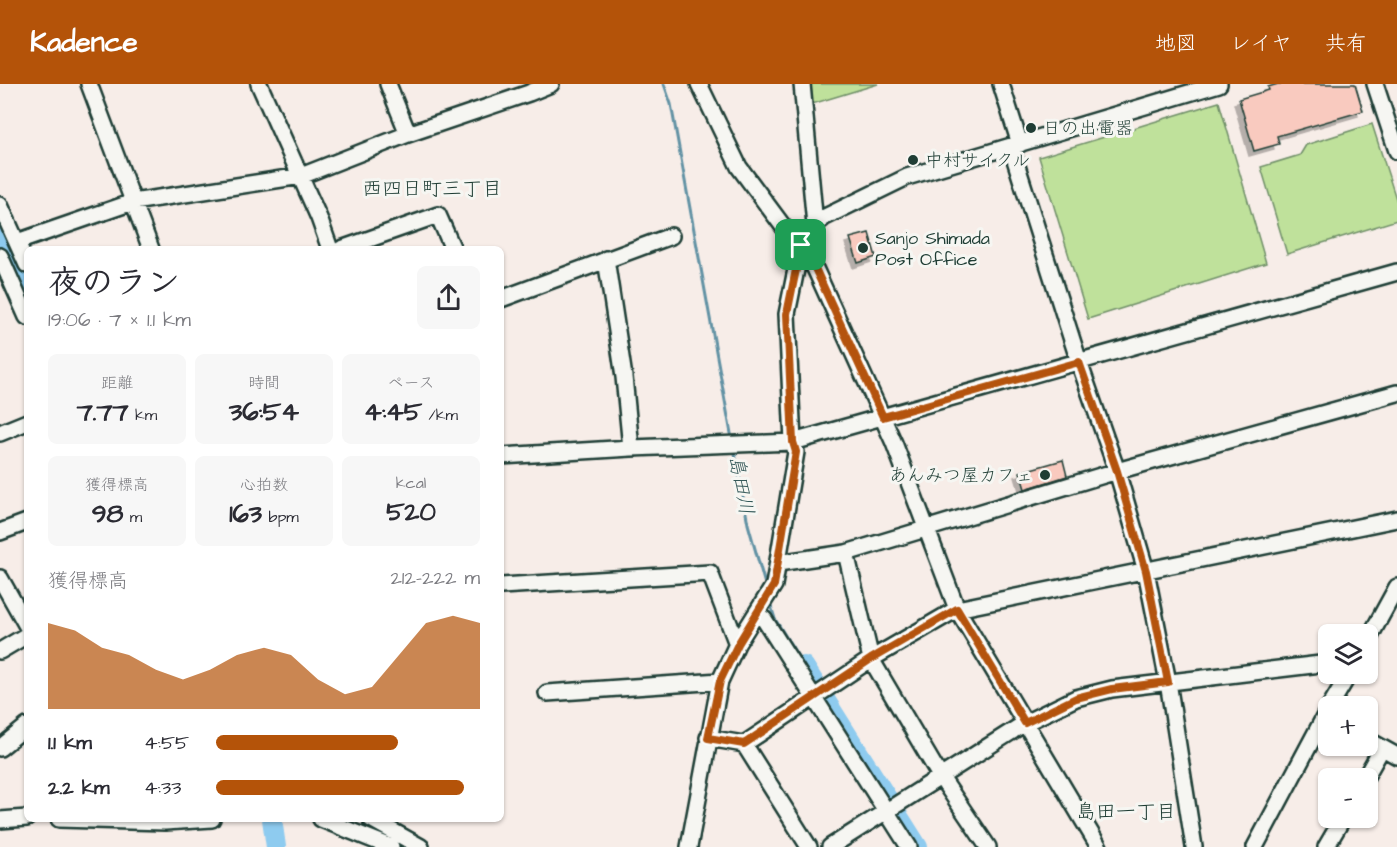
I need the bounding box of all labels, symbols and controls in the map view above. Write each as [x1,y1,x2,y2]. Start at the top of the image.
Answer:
text: Kadence [30,23,138,62]
text: 地図 [1155,29,1197,58]
text: レイヤ [1230,29,1292,58]
text: 共有 [1325,29,1367,58]
place label: 日の出電器 [1043,116,1133,141]
marker: 日の出電器 [1024,121,1038,135]
place label: 中村サイクル [925,148,1030,173]
marker: 中村サイクル [906,153,920,167]
district label: 西四日町三丁目 [362,175,502,203]
pin [775,219,826,270]
place label: Sanjo Shimada Post Office [875,226,990,272]
icon: arrive [784,228,817,261]
marker: Sanjo Shimada Post Office [856,241,870,255]
text: 夜のラン [48,260,180,306]
button: share [417,266,480,329]
text: 19:06 · 7 × 1.1 km [48,306,191,334]
text: 距離 [101,372,133,394]
text: 時間 [248,372,280,394]
text: ペース [387,372,435,394]
text: 7.77 [77,394,128,430]
text: 36:54 [229,394,299,430]
text: 4:45 [364,394,422,430]
text: km [128,404,157,426]
text: /km [422,404,458,426]
water label: 島田川 [722,453,760,517]
place label: あんみつ屋カフェ [889,463,1033,488]
marker: あんみつ屋カフェ [1038,468,1052,482]
text: kcal [396,472,426,494]
text: 獲得標高 [85,474,149,496]
text: 心拍数 [240,474,288,496]
text: 520 [386,494,436,530]
text: 98 [92,496,123,532]
text: 163 [229,496,262,532]
text: m [123,506,142,528]
text: bpm [262,506,299,528]
text: 212–222 m [390,564,480,592]
text: 獲得標高 [48,567,128,595]
map controls [1318,624,1378,828]
button: layers [1318,624,1378,684]
button: + [1318,696,1378,756]
text: 1.1 km [48,729,92,757]
text: 4:55 [144,729,189,757]
button: − [1318,768,1378,828]
text: 2.2 km [48,774,110,802]
text: 4:33 [144,774,181,802]
district label: 島田一丁目 [1076,798,1176,826]

